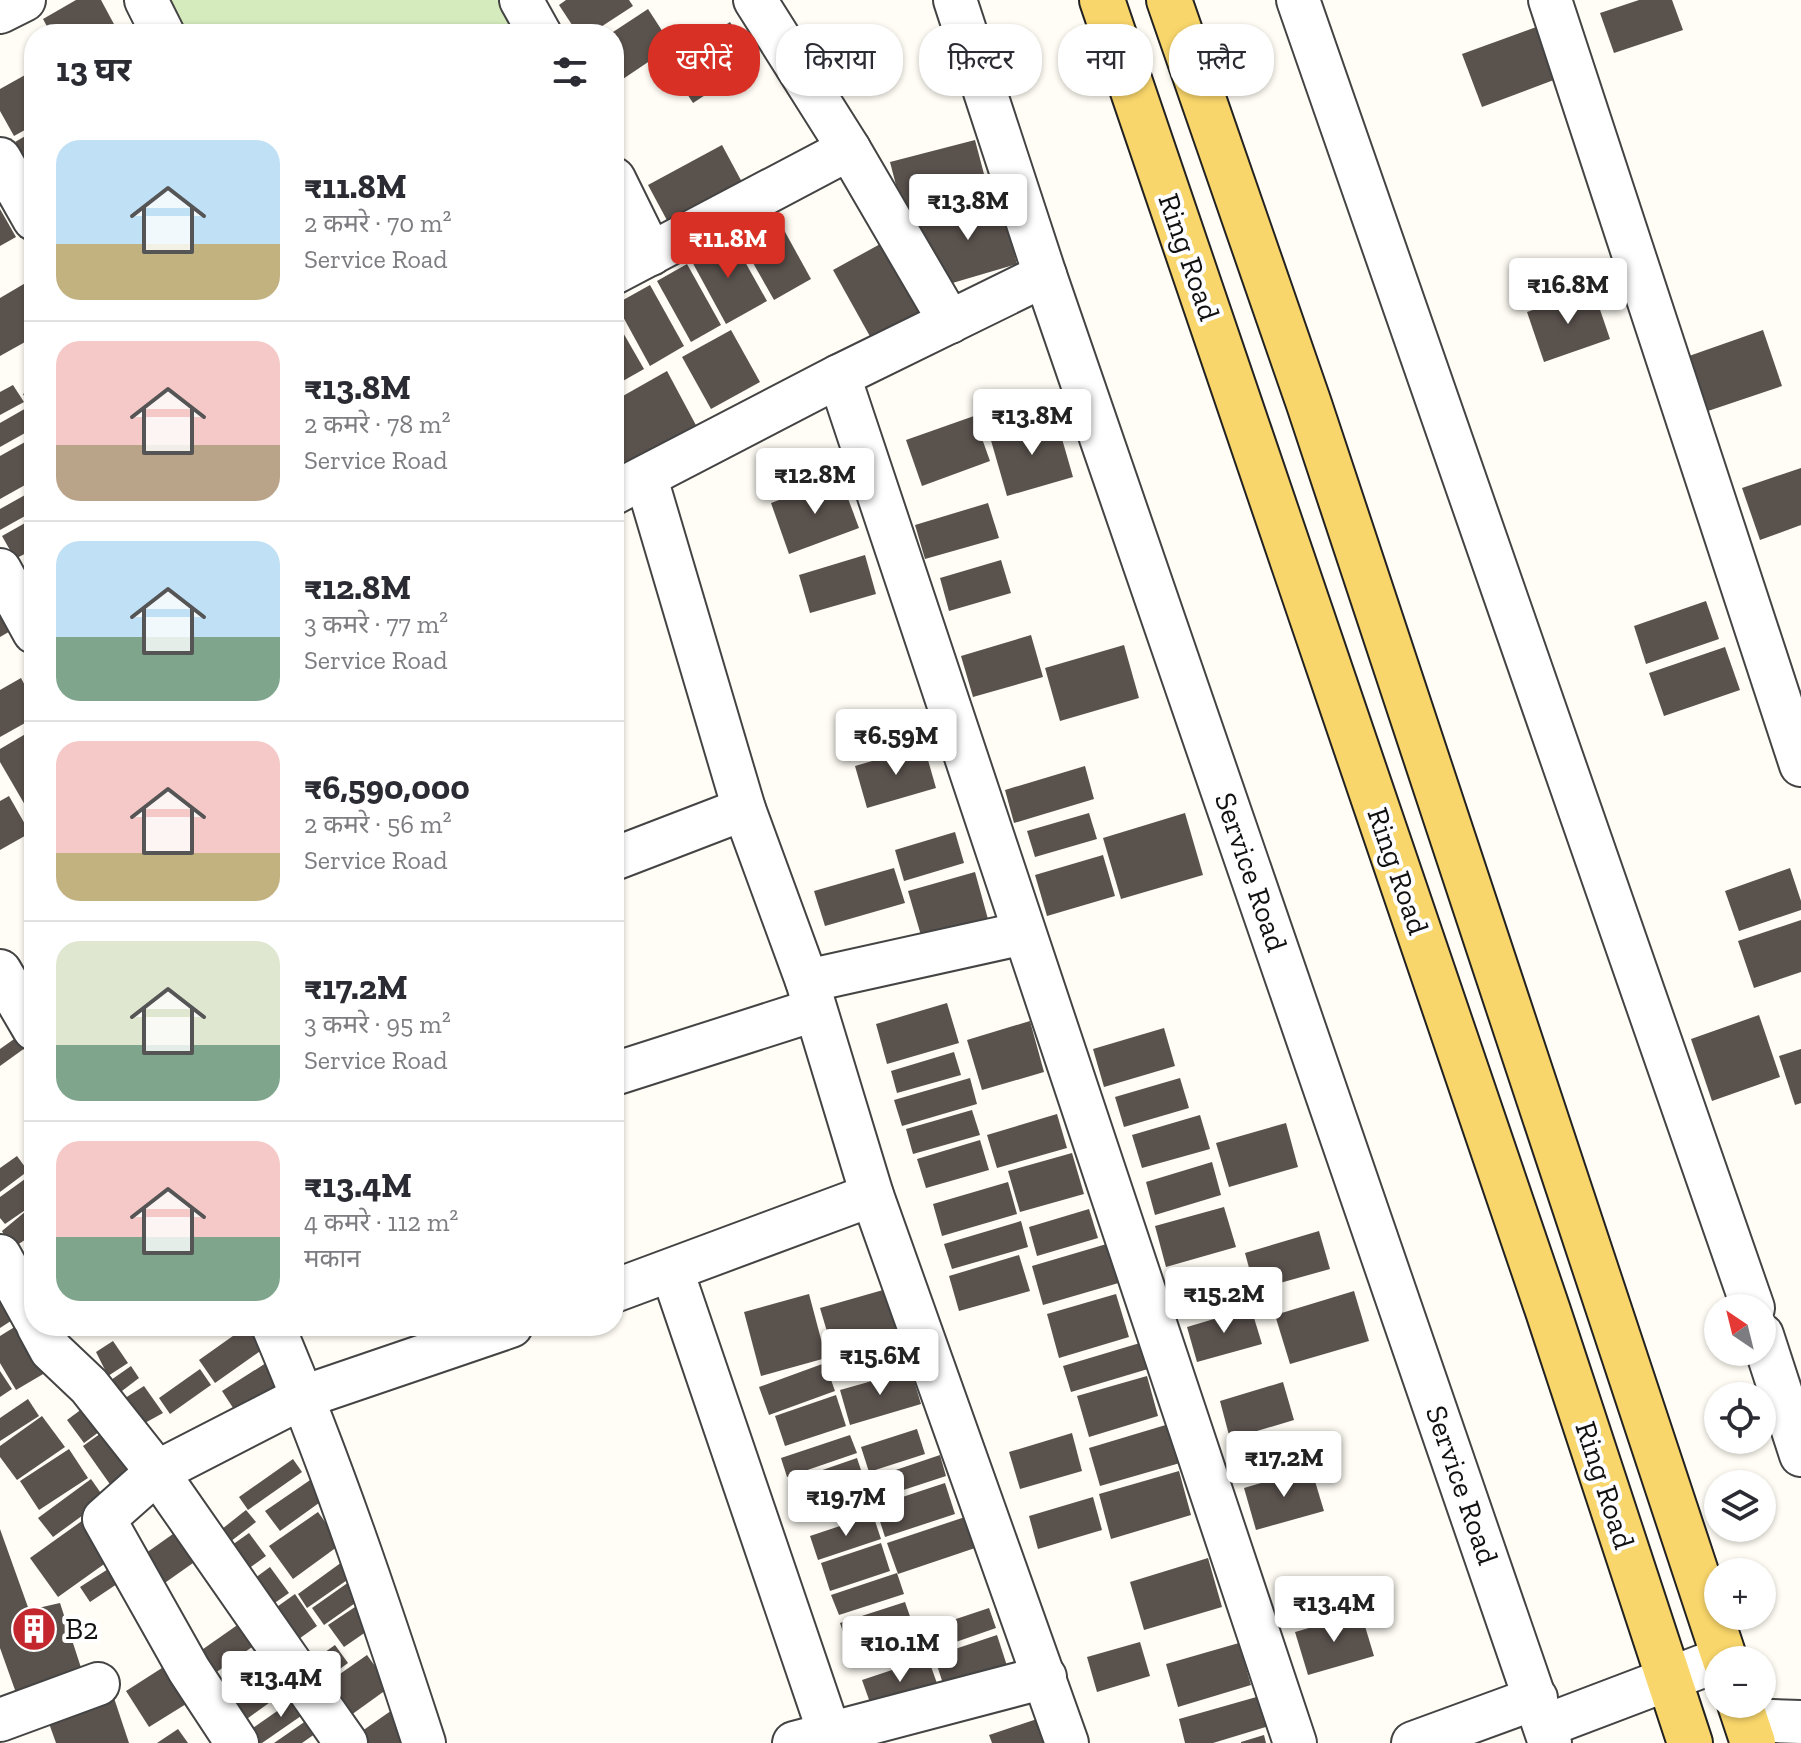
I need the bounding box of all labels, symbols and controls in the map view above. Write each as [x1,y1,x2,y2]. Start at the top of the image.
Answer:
chip: खरीदें [648,24,760,96]
chip: किराया [776,24,903,96]
chip: फ़िल्टर [919,24,1042,96]
chip: नया [1058,24,1153,96]
chip: फ़्लैट [1169,24,1274,96]
text: 13 घर [56,49,131,90]
icon: filters [548,50,592,94]
text: ₹11.8M [304,166,406,207]
icon: home [120,172,216,268]
pin: ₹13.8M [903,174,1033,242]
text: ₹13.8M [927,184,1009,216]
street label: Ring Road [1151,189,1228,326]
text: 2 कमरे · 70 m² [304,207,452,239]
pin: ₹11.8M [663,212,793,280]
text: ₹11.8M [689,222,767,254]
text: Service Road [304,243,448,275]
pin: ₹16.8M [1503,258,1633,326]
text: ₹16.8M [1527,268,1609,300]
text: ₹13.8M [304,367,411,408]
icon: home [120,373,216,469]
pin: ₹13.8M [967,389,1097,457]
text: ₹13.8M [991,399,1073,431]
text: 2 कमरे · 78 m² [304,408,451,440]
text: Service Road [304,444,448,476]
pin: ₹12.8M [750,448,880,516]
text: ₹12.8M [774,458,856,490]
text: ₹12.8M [304,567,411,608]
icon: home [120,573,216,669]
text: 3 कमरे · 77 m² [304,608,448,640]
text: Service Road [304,644,448,676]
pin: ₹6.59M [831,709,961,777]
text: ₹6.59M [854,719,938,751]
text: ₹6,590,000 [304,767,470,808]
icon: home [120,773,216,869]
street label: Service Road [1207,788,1295,957]
street label: Ring Road [1360,803,1437,940]
text: 2 कमरे · 56 m² [304,808,451,840]
text: Service Road [304,844,448,876]
text: ₹17.2M [304,967,408,1008]
icon: home [120,973,216,1069]
text: 3 कमरे · 95 m² [304,1008,451,1040]
text: Service Road [304,1044,448,1076]
text: ₹13.4M [304,1165,412,1206]
icon: home [120,1173,216,1269]
text: 4 कमरे · 112 m² [304,1206,458,1238]
text: मकान [304,1242,361,1274]
pin: ₹15.2M [1159,1267,1289,1335]
text: ₹15.2M [1183,1277,1265,1309]
north arrow [1704,1294,1776,1366]
map controls [1704,1294,1776,1718]
pin: ₹15.6M [815,1329,945,1397]
text: ₹15.6M [840,1339,921,1371]
button: locate [1704,1382,1776,1454]
street label: Service Road [1418,1401,1506,1570]
street label: Ring Road [1568,1417,1643,1554]
pin: ₹17.2M [1219,1431,1349,1499]
text: ₹17.2M [1244,1441,1324,1473]
pin: ₹19.7M [781,1470,911,1538]
button: layers [1704,1470,1776,1542]
text: ₹19.7M [806,1480,886,1512]
button: + [1704,1558,1776,1630]
pin: ₹13.4M [1269,1576,1399,1644]
text: ₹13.4M [1293,1586,1375,1618]
building icon: B2 [10,1605,58,1653]
place label: B2 [65,1611,99,1647]
pin: ₹10.1M [835,1616,965,1684]
text: ₹10.1M [860,1626,940,1658]
button: − [1704,1646,1776,1718]
pin: ₹13.4M [216,1651,346,1719]
text: ₹13.4M [240,1661,322,1693]

